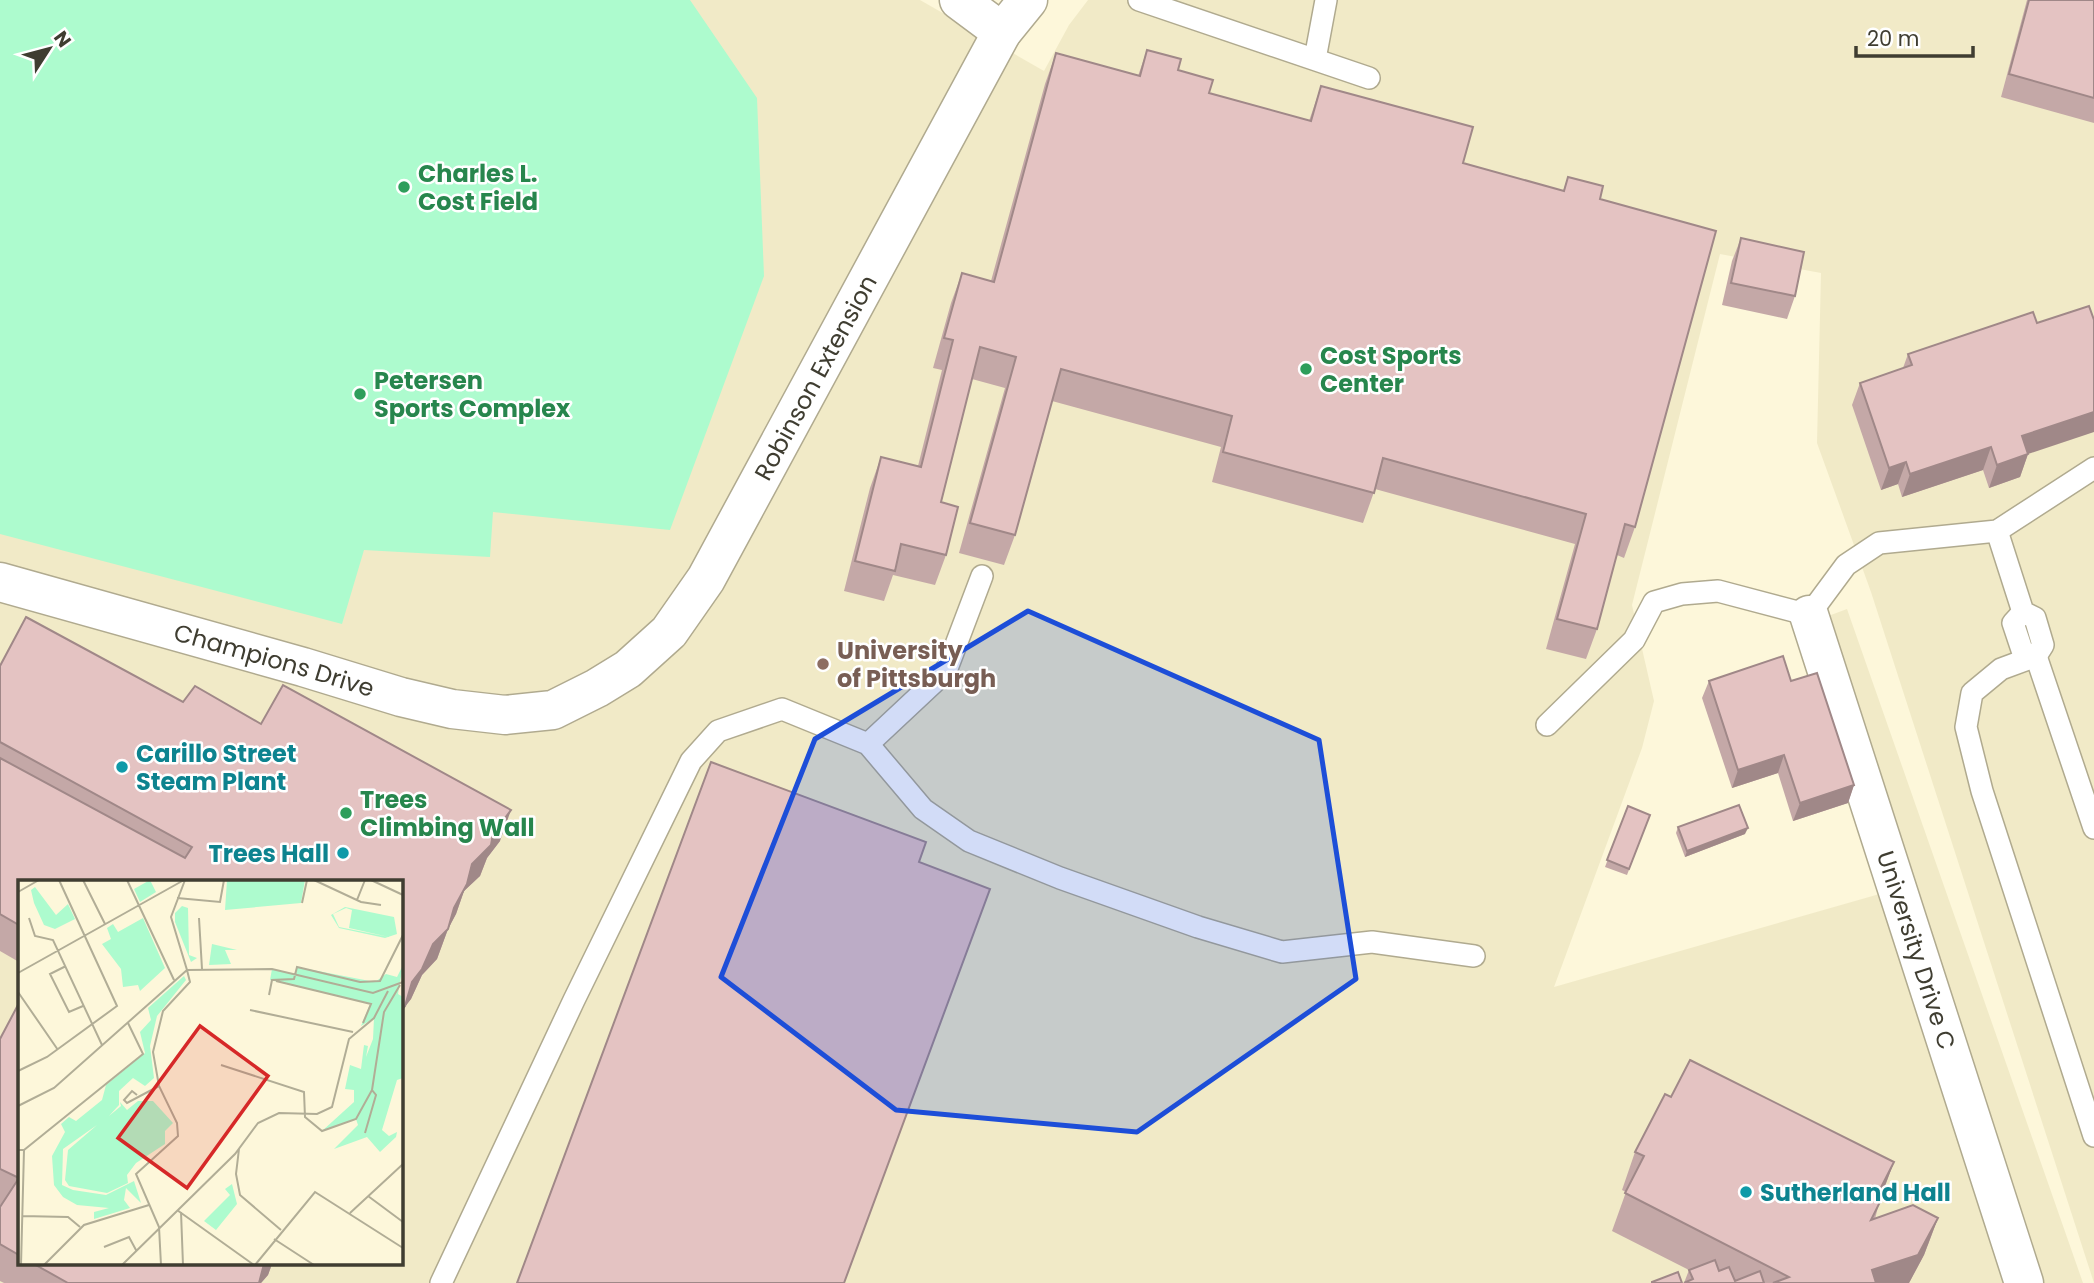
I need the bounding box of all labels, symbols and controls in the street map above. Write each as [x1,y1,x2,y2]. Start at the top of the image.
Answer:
north arrow [14,14,84,84]
scale bar [1856,14,1973,58]
text: 20 m [1867,24,1920,53]
text: N [47,26,77,53]
place label: Charles L. Cost Field [418,157,538,218]
marker: Charles L. Cost Field [396,179,412,195]
street label: Robinson Extension [746,269,884,486]
place label: Cost Sports Center [1320,339,1462,400]
marker: Cost Sports Center [1298,361,1314,377]
place label: Petersen Sports Complex [374,364,571,425]
marker: Petersen Sports Complex [352,386,368,402]
street label: Champions Drive [170,615,378,704]
place label: University of Pittsburgh [837,634,996,695]
marker: University of Pittsburgh [815,656,831,672]
place label: Carillo Street Steam Plant [136,737,297,798]
marker: Carillo Street Steam Plant [114,759,130,775]
place label: Trees Climbing Wall [360,783,535,844]
marker: Trees Climbing Wall [338,805,354,821]
place label: Trees Hall [208,837,329,870]
marker: Trees Hall [335,845,351,861]
street label: University Drive C [1869,846,1964,1054]
inset map [18,880,402,1266]
place label: Sutherland Hall [1760,1176,1951,1209]
marker: Sutherland Hall [1738,1184,1754,1200]

